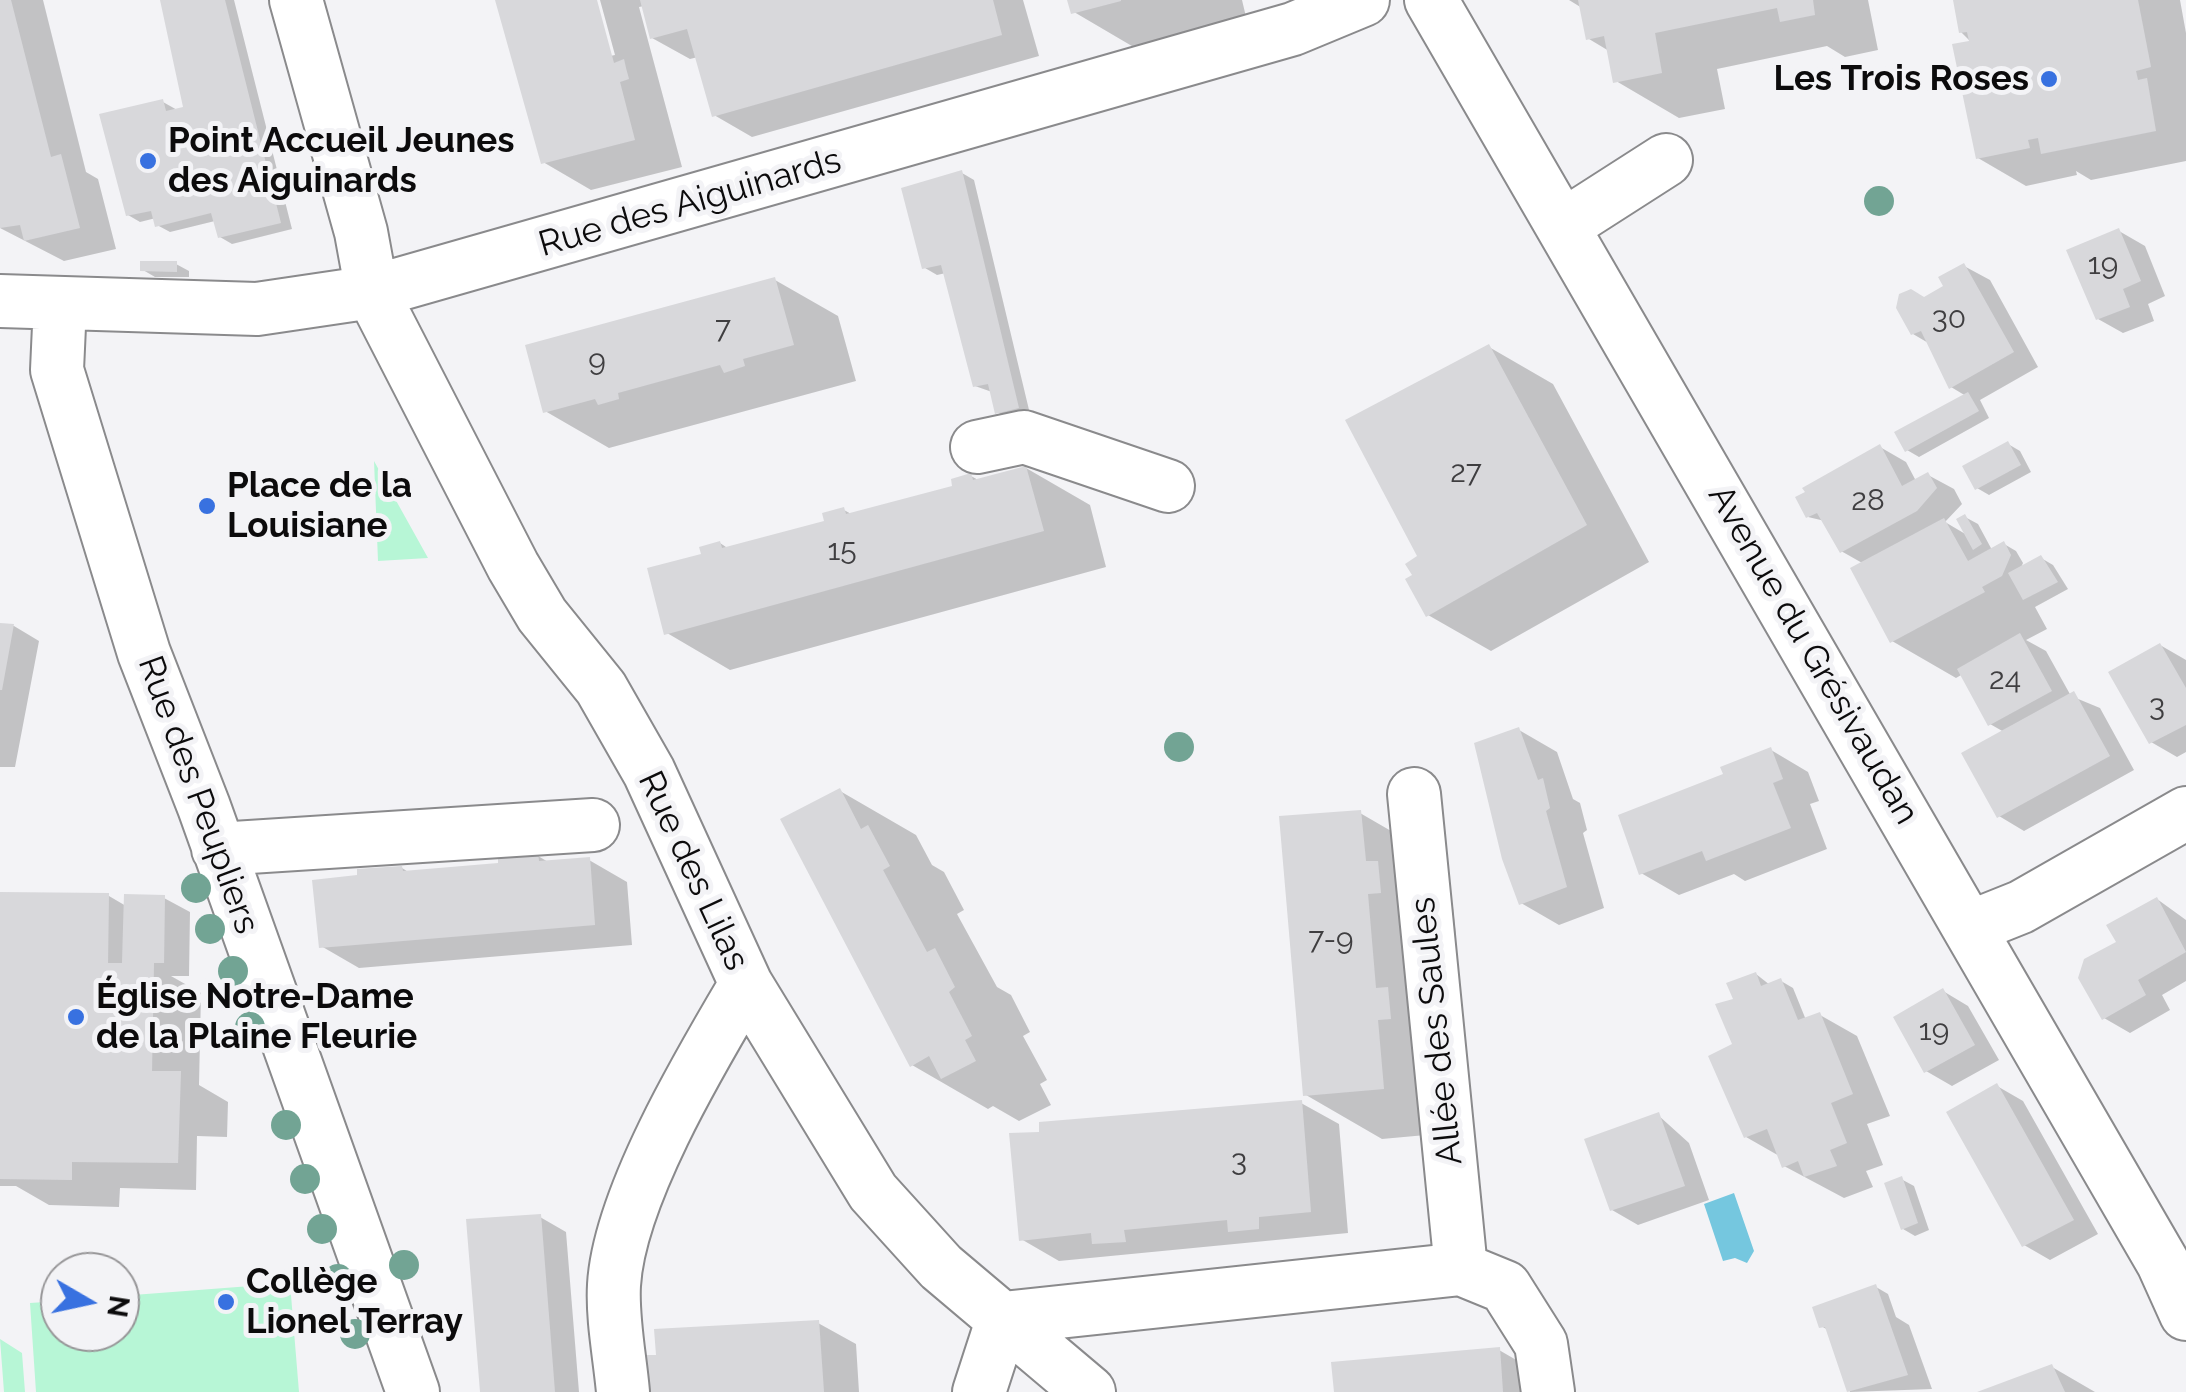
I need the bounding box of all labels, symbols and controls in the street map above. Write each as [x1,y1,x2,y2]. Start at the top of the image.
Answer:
place label: Les Trois Roses [1774,58,2029,100]
marker: Les Trois Roses [2038,68,2060,90]
place label: Point Accueil Jeunes des Aiguinards [168,120,515,202]
street label: Rue des Aiguinards [534,140,846,266]
marker: Point Accueil Jeunes des Aiguinards [137,150,159,172]
house number: 19 [2088,247,2118,283]
house number: 30 [1932,301,1966,337]
house number: 7 [715,311,731,347]
house number: 9 [588,343,606,379]
house number: 27 [1450,455,1482,491]
place label: Place de la Louisiane [227,465,412,547]
street label: Avenue du Grésivaudan [1699,478,1927,832]
house number: 28 [1851,483,1885,519]
marker: Place de la Louisiane [196,495,218,517]
house number: 15 [827,533,857,569]
street label: Rue des Peupliers [128,651,268,939]
house number: 24 [1989,662,2021,698]
house number: 3 [2149,689,2165,725]
street label: Rue des Lilas [629,765,757,977]
street label: Allée des Saules [1402,895,1472,1167]
house number: 7-9 [1308,922,1354,958]
place label: Église Notre-Dame de la Plaine Fleurie [96,976,417,1058]
marker: Église Notre-Dame de la Plaine Fleurie [65,1006,87,1028]
house number: 19 [1919,1013,1949,1049]
house number: 3 [1231,1144,1247,1180]
north arrow [40,1252,140,1352]
place label: Collège Lionel Terray [246,1261,463,1343]
marker: Collège Lionel Terray [215,1291,237,1313]
text: N [100,1293,136,1320]

